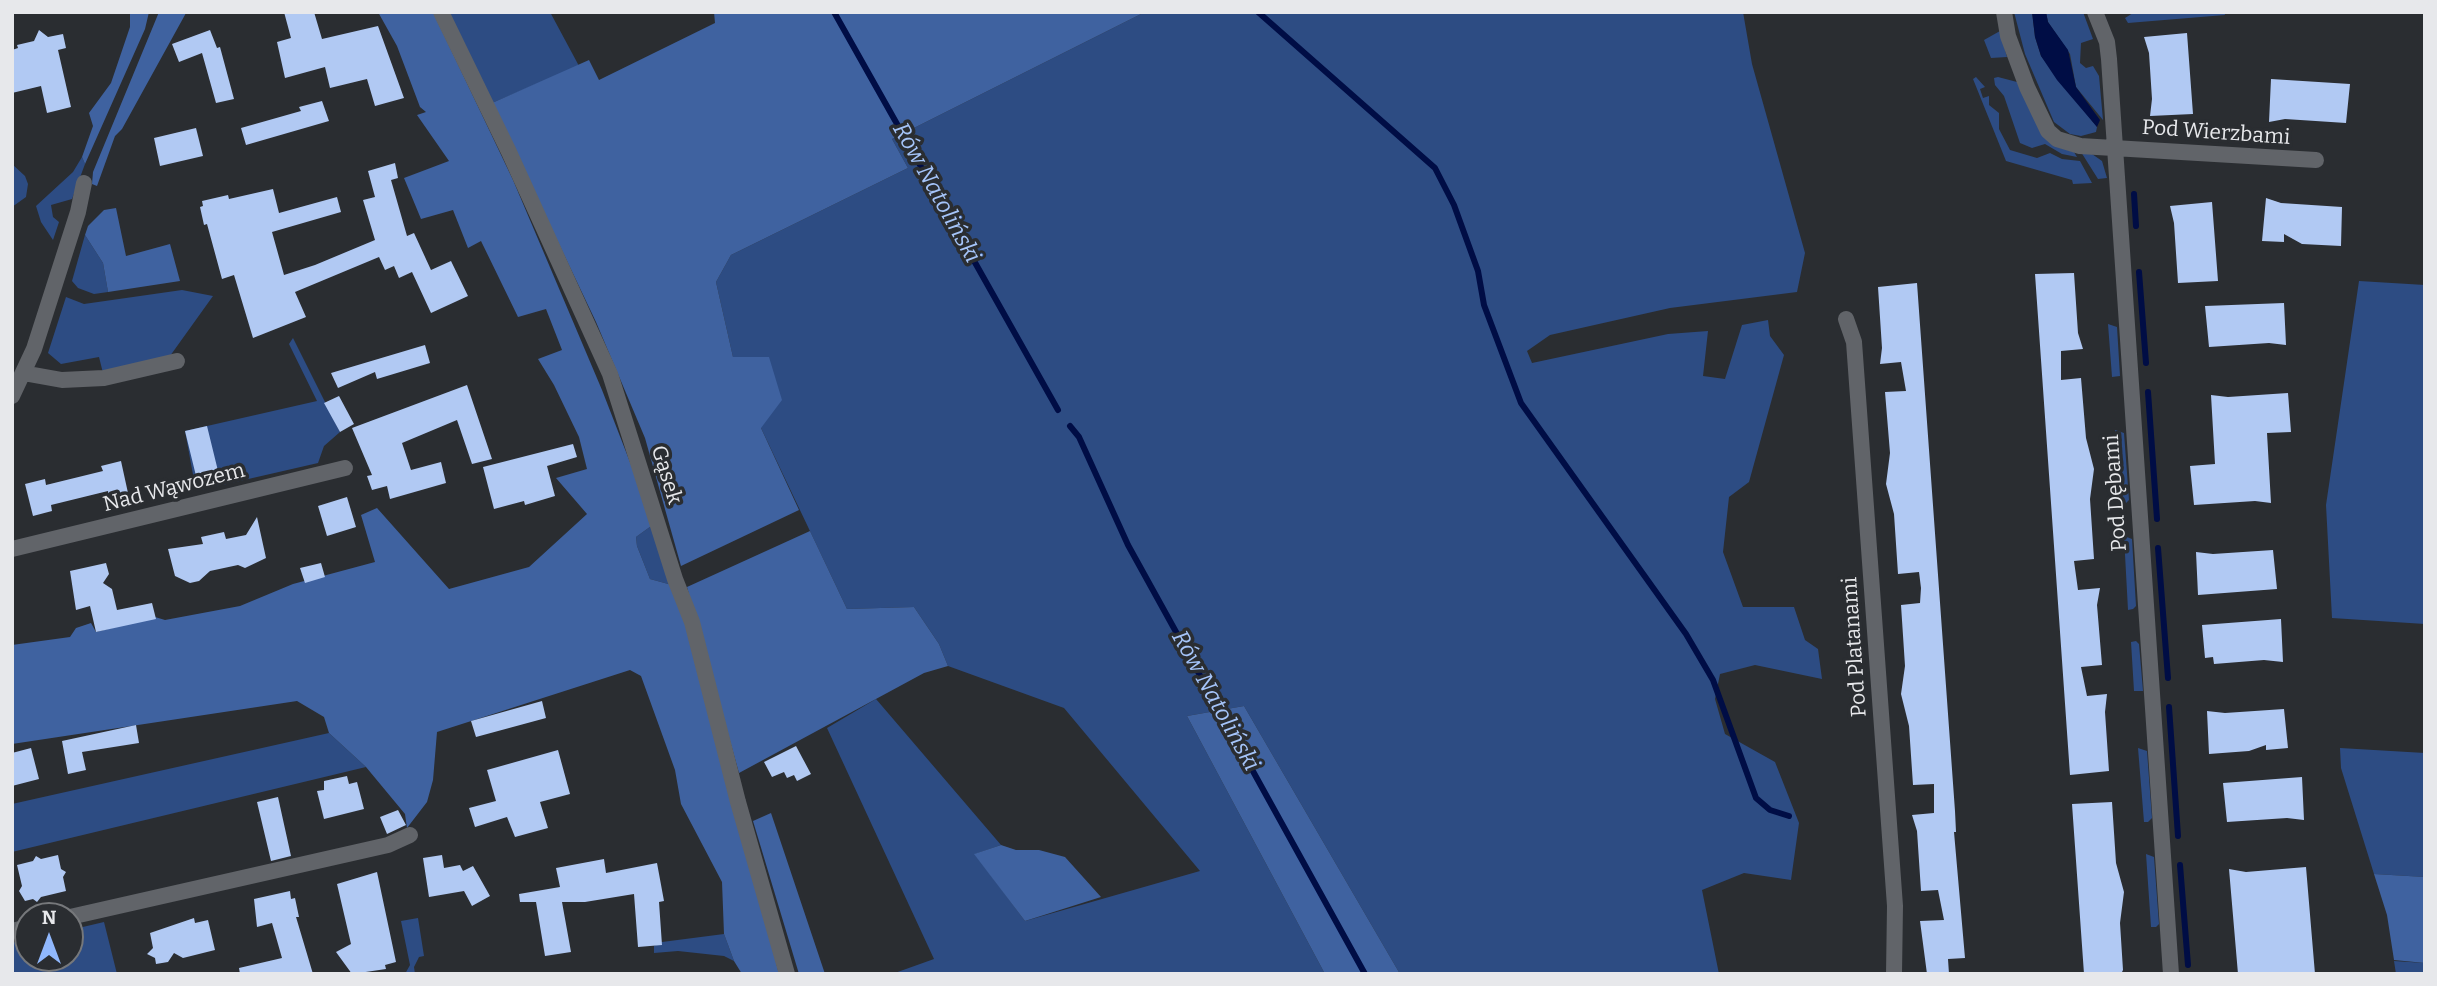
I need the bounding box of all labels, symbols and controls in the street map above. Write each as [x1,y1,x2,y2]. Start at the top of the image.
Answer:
street label: Pod Wierzbami [2141,115,2291,151]
water label: Rów Natoliński [886,118,986,268]
street label: Pod Dębami [2099,434,2133,552]
street label: Gąsek [645,443,687,507]
street label: Nad Wąwozem [100,458,248,518]
street label: Pod Platanami [1838,576,1872,718]
water label: Rów Natoliński [1165,626,1265,776]
north arrow [14,902,84,972]
text: N [42,906,56,929]

